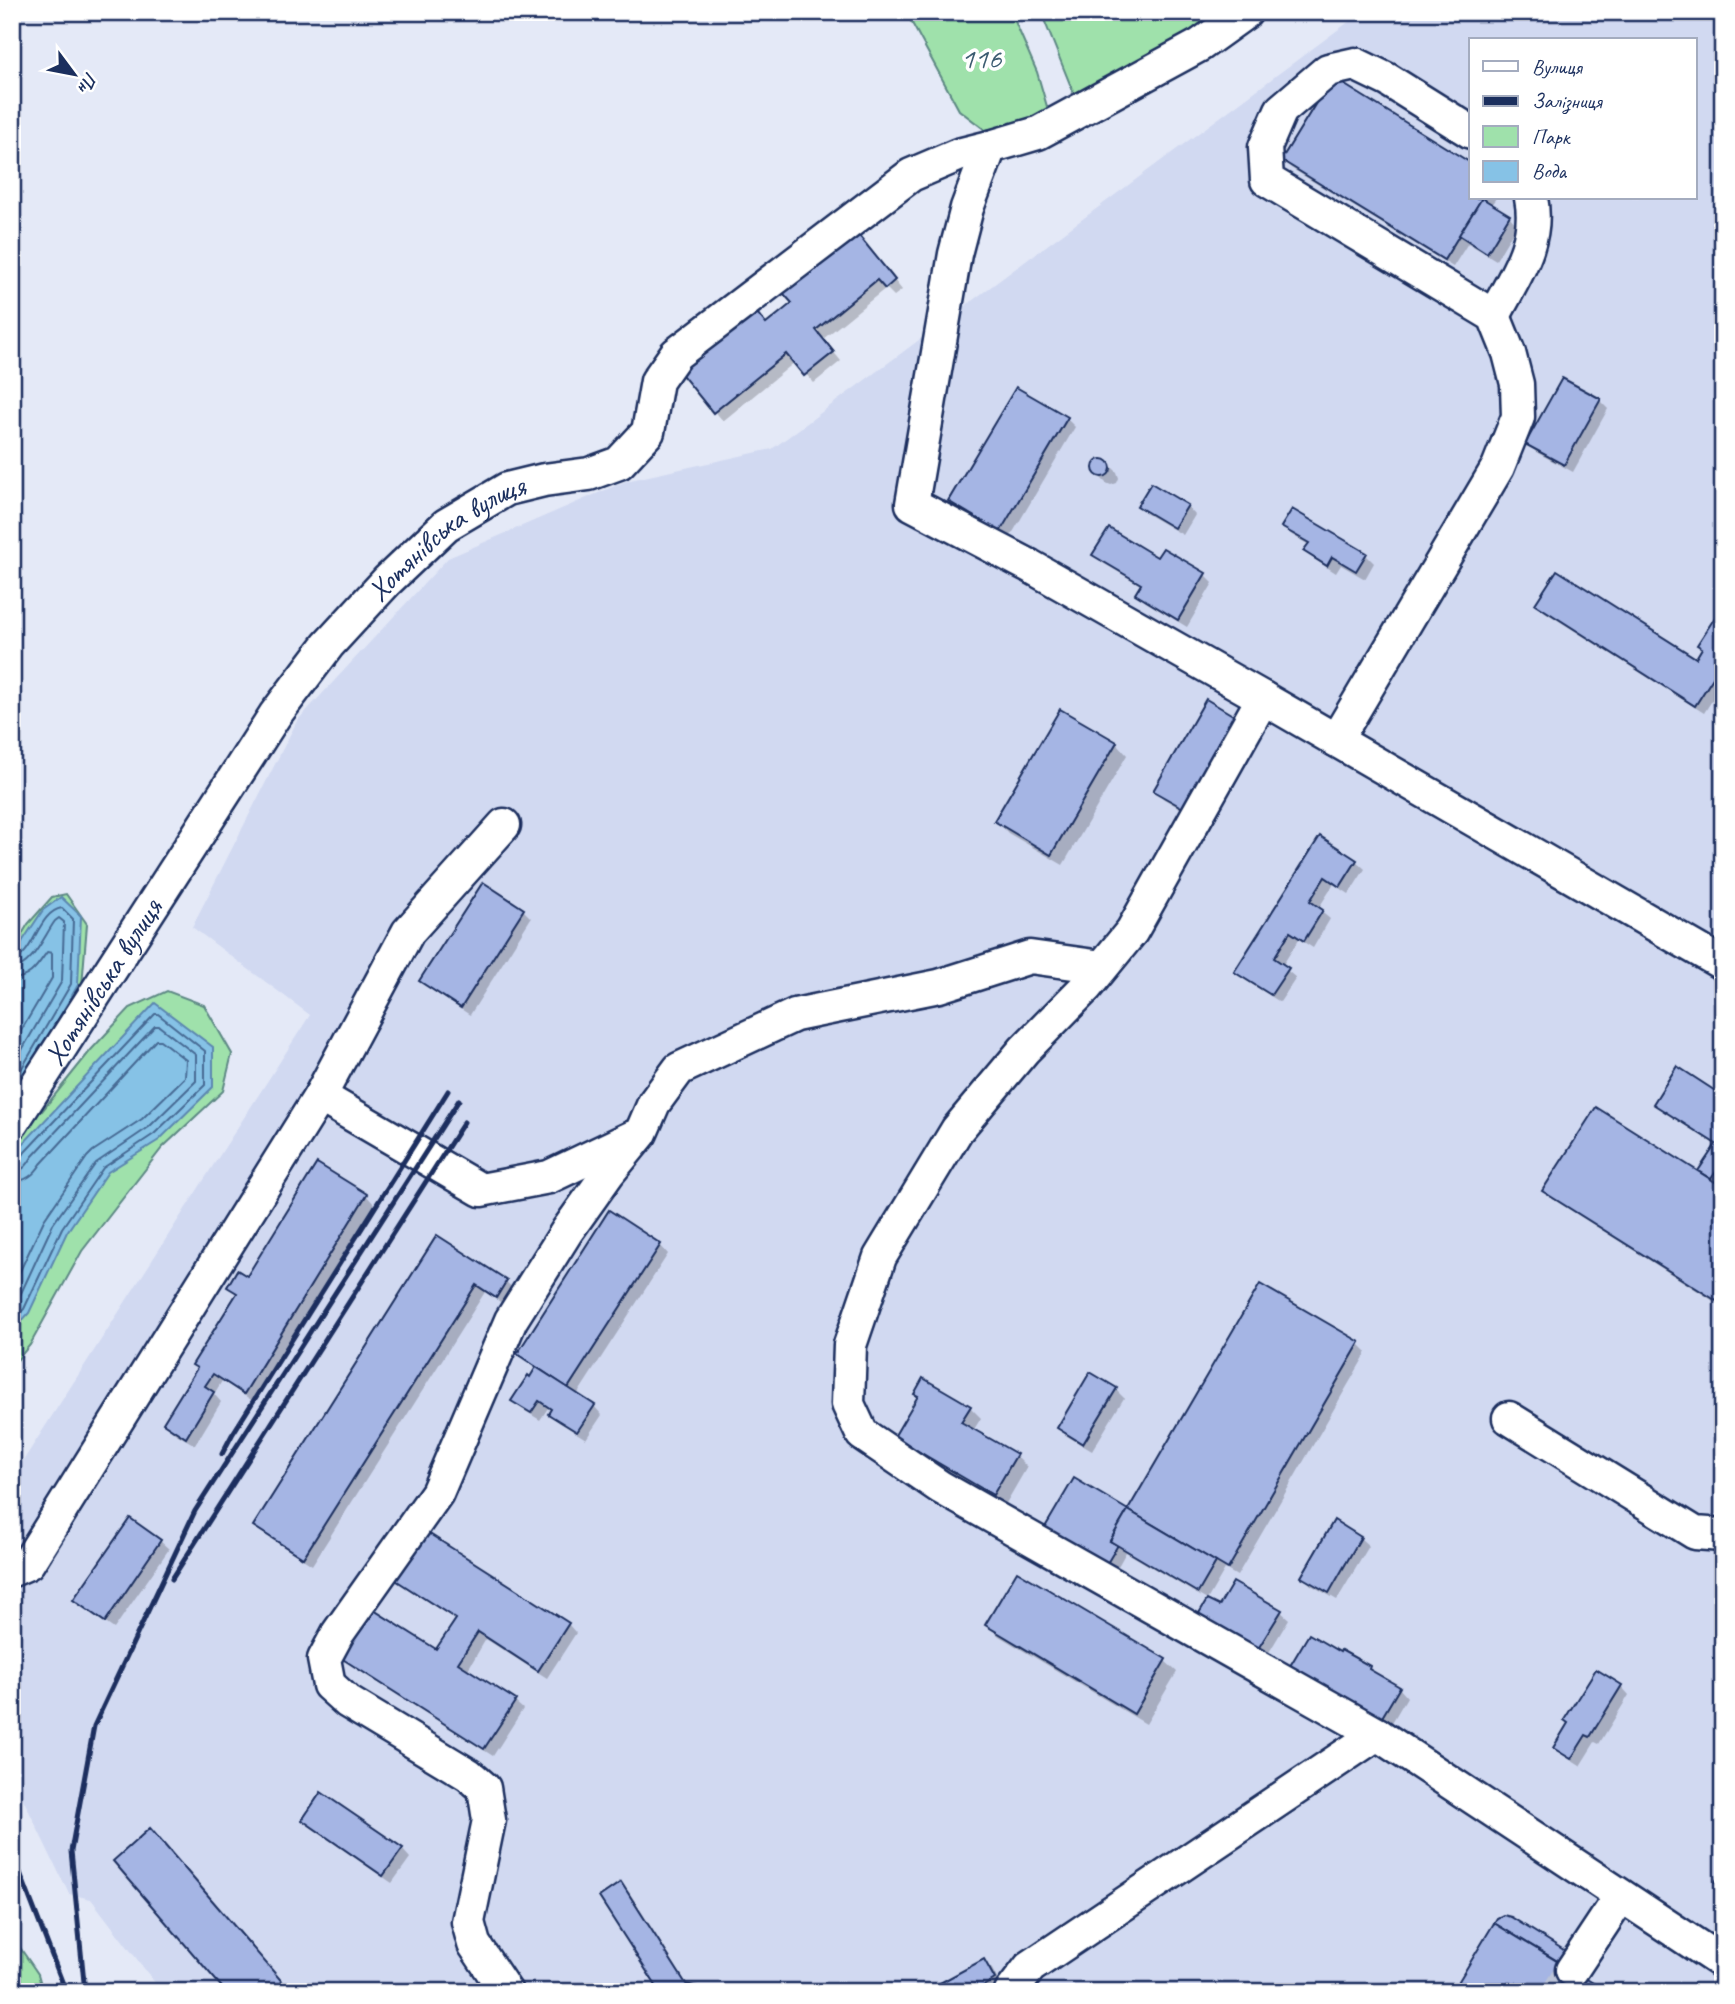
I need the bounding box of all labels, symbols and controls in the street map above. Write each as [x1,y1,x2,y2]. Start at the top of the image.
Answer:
north arrow [38,38,108,108]
legend [1469,38,1696,200]
park label: 116 [961,39,1003,77]
text: Вулиця [1532,54,1583,80]
text: Пн [71,68,103,99]
text: Залізниця [1532,88,1603,115]
text: Парк [1532,124,1572,150]
text: Вода [1532,158,1568,184]
street label: Хотянівська вулиця [359,466,530,609]
street label: Хотянівська вулиця [35,890,171,1072]

